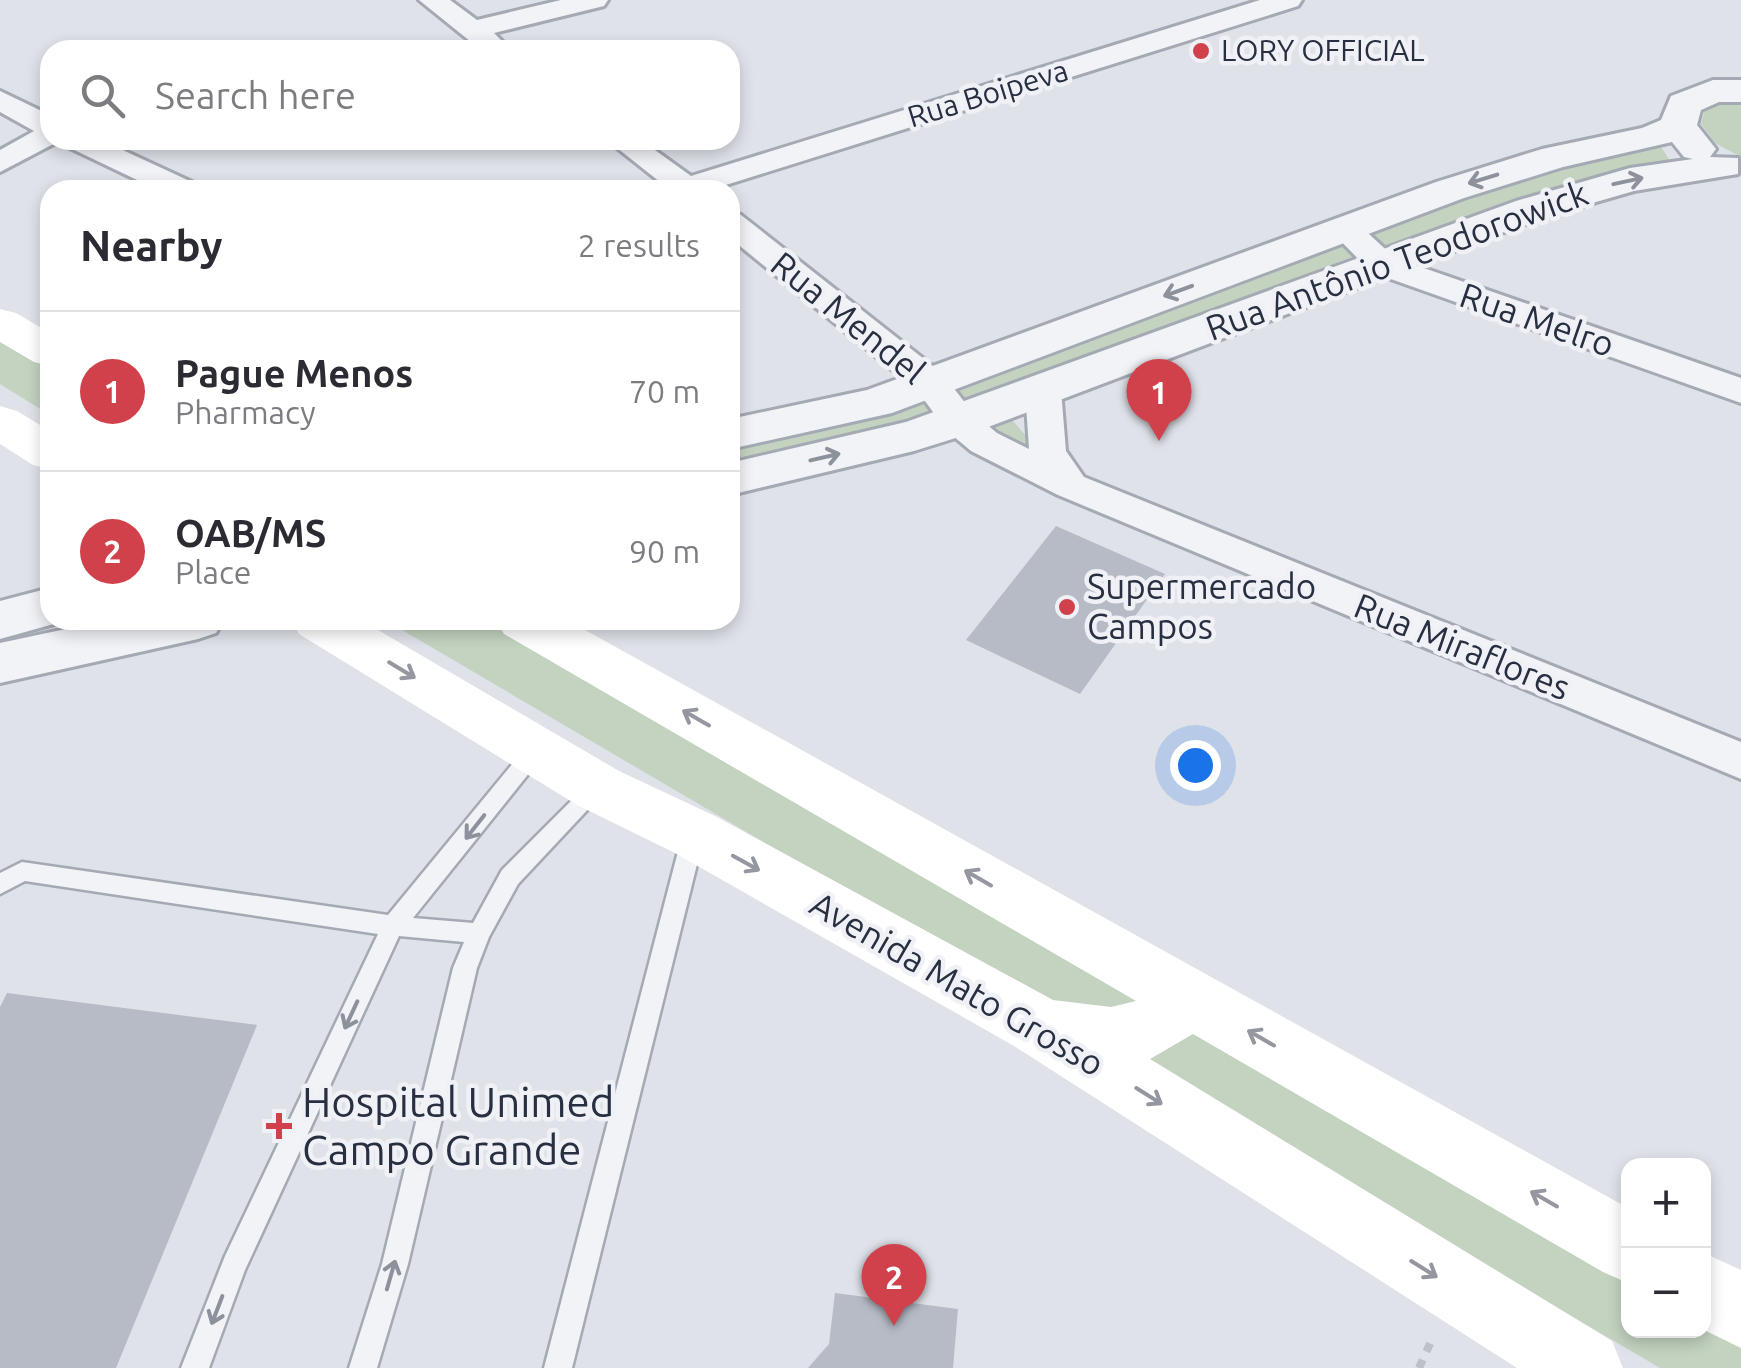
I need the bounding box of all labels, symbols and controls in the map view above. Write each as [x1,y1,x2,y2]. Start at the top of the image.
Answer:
place label: LORY OFFICIAL [1221,33,1425,67]
search box [40,40,740,150]
marker: LORY OFFICIAL [1190,40,1212,62]
street label: Rua Boipeva [903,52,1072,134]
icon: search [75,68,130,123]
text: Search here [155,74,356,116]
one-way arrow [1611,171,1643,190]
street label: Rua Antônio Teodorowick [1200,172,1593,348]
one-way arrow [1468,172,1499,190]
text: Nearby [80,222,223,269]
text: 2 results [578,227,700,263]
street label: Rua Mendel [764,243,934,391]
street label: Rua Melro [1455,274,1620,364]
one-way arrow [1163,283,1194,301]
text: Pague Menos [175,352,413,394]
pin: 1 [1126,358,1192,441]
text: 1 [103,373,122,409]
text: 70 m [629,373,700,409]
text: Pharmacy [175,394,316,430]
one-way arrow [808,446,840,465]
text: OAB/MS [175,512,326,554]
text: 2 [103,533,122,569]
text: 90 m [629,533,700,569]
text: Place [175,554,251,590]
place label: Supermercado Campos [1087,566,1316,646]
street label: Rua Miraflores [1349,585,1576,707]
marker: Supermercado Campos [1056,596,1078,618]
one-way arrow [387,660,416,680]
one-way arrow [681,707,711,727]
your location [1170,740,1221,791]
one-way arrow [465,813,486,840]
one-way arrow [731,854,760,874]
one-way arrow [964,867,994,887]
street label: Avenida Mato Grosso [804,883,1111,1083]
one-way arrow [341,999,360,1029]
one-way arrow [1247,1028,1276,1048]
place label: Hospital Unimed Campo Grande [302,1078,614,1173]
one-way arrow [1134,1085,1163,1106]
marker: Hospital Unimed Campo Grande [266,1113,292,1139]
map controls [1621,1158,1711,1338]
button: + [1621,1158,1711,1248]
one-way arrow [1530,1188,1559,1208]
pin: 2 [862,1244,926,1326]
button: − [1621,1248,1711,1338]
one-way arrow [1409,1259,1437,1279]
one-way arrow [383,1260,401,1291]
one-way arrow [207,1294,225,1325]

